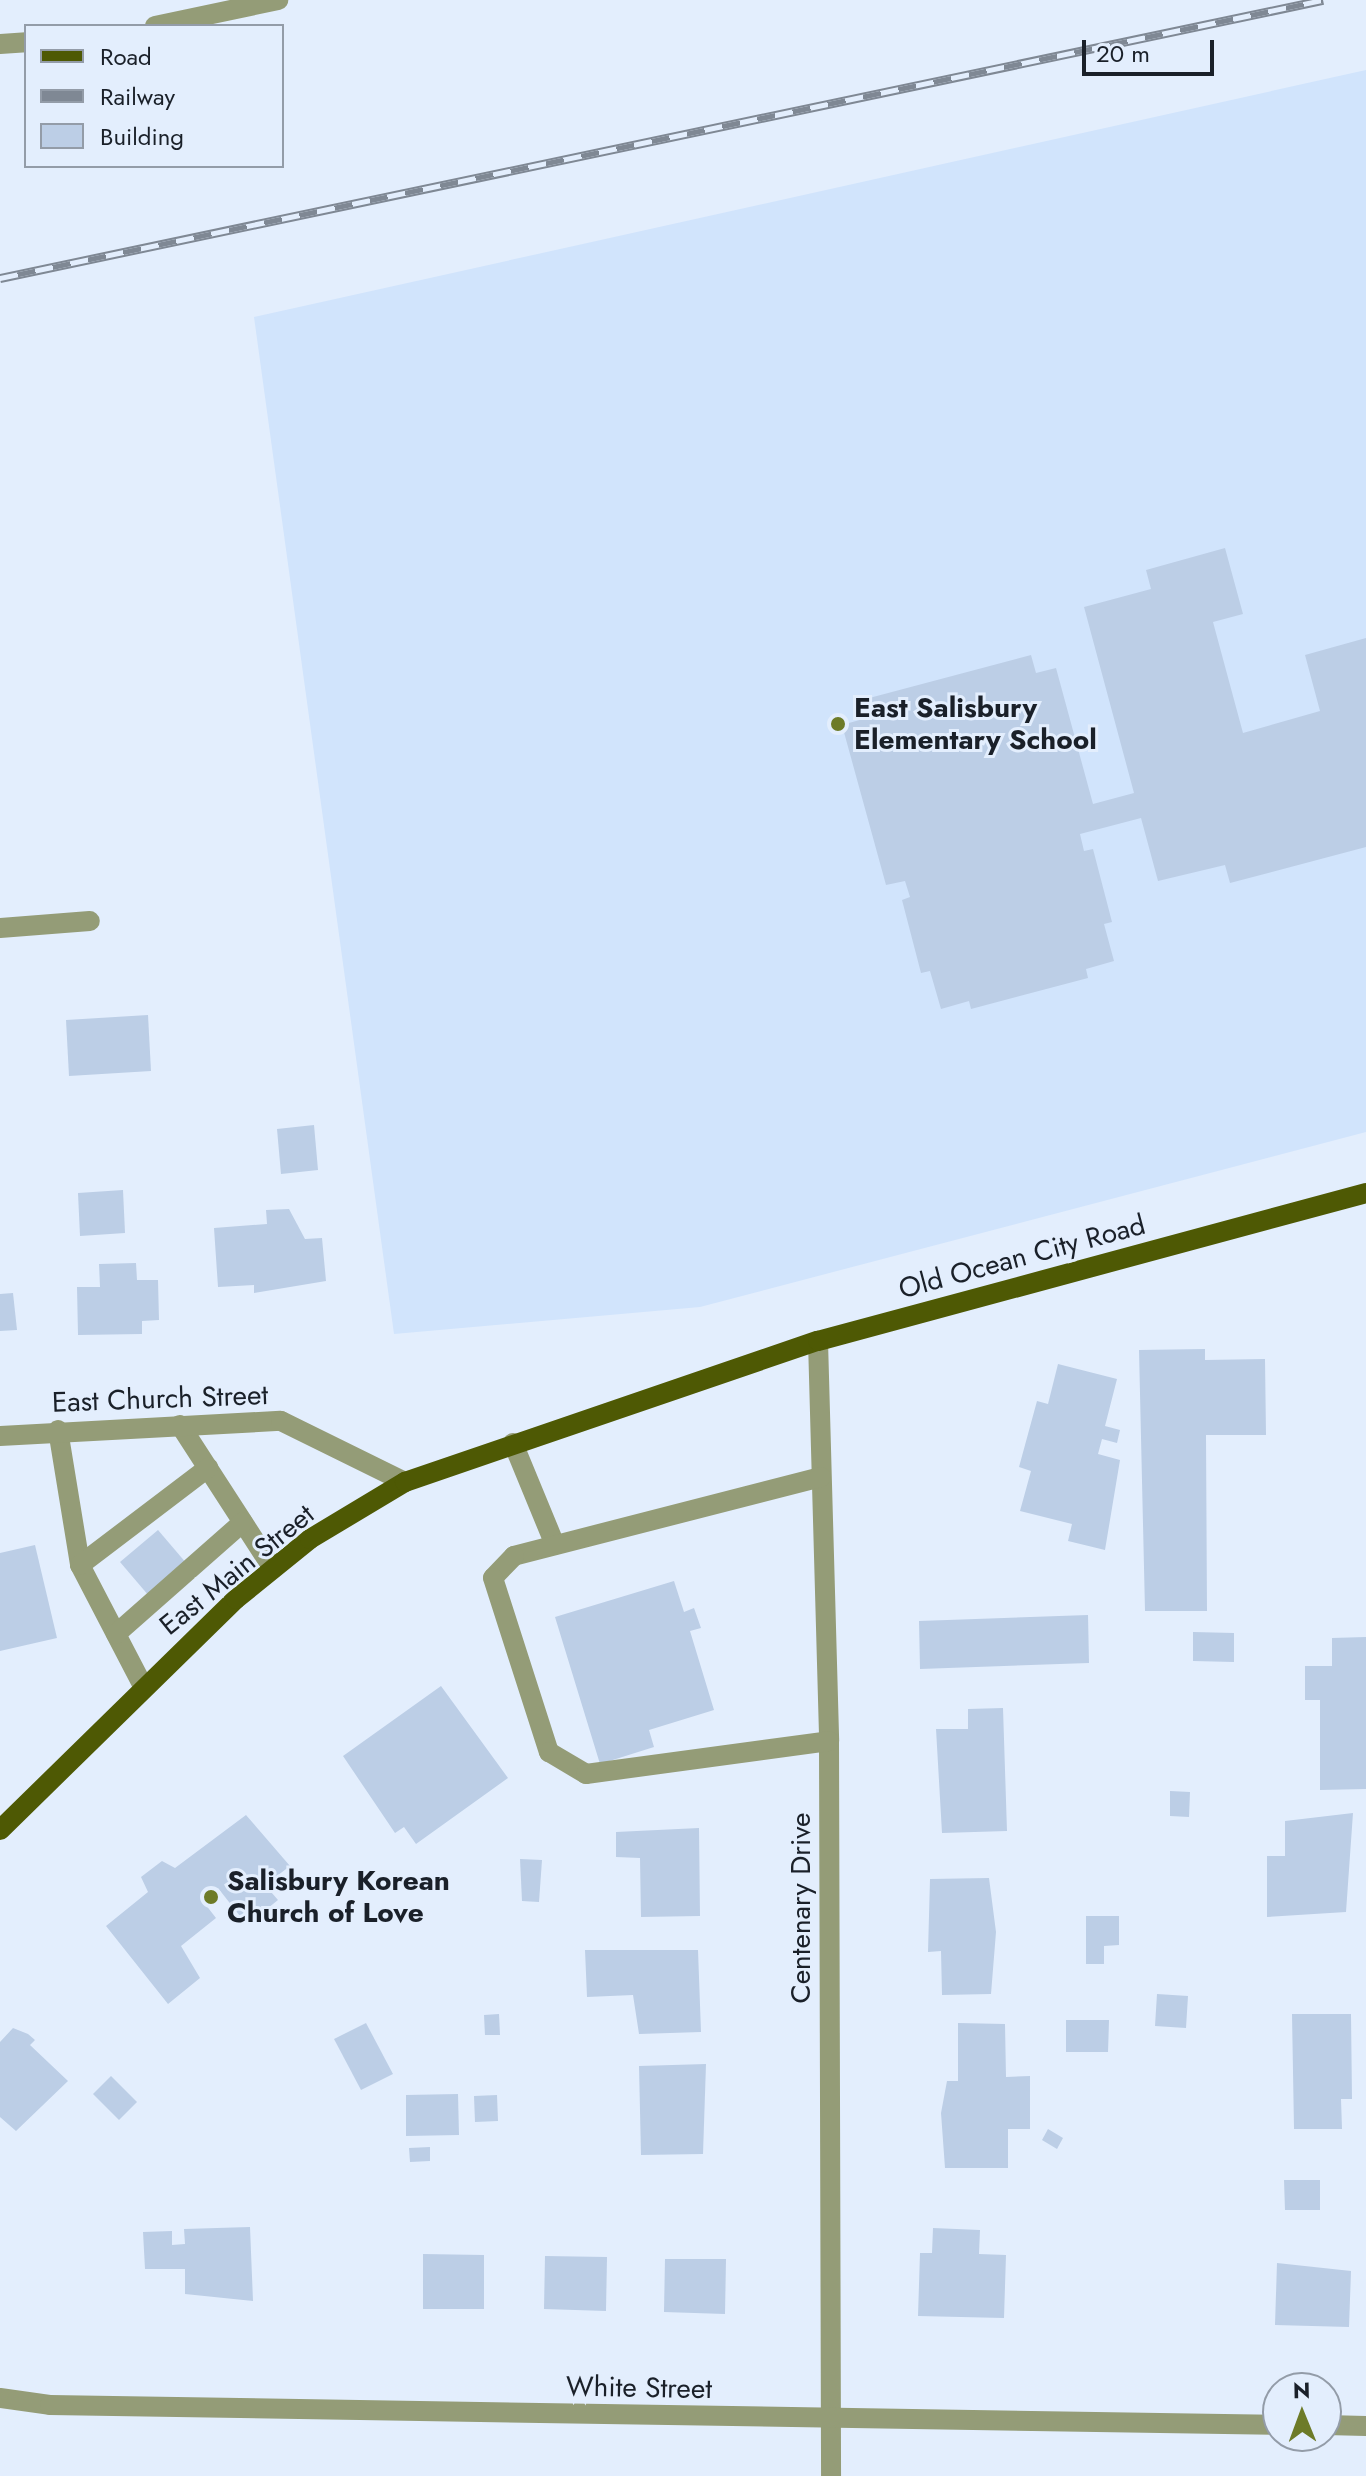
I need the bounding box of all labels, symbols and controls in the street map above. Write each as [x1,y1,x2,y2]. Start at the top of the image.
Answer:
legend [24,24,284,168]
scale bar [1086,24,1218,74]
text: 20 m [1096,36,1150,71]
text: Road [100,39,152,74]
text: Railway [100,79,175,114]
text: Building [100,119,184,154]
place label: East Salisbury Elementary School [854,691,1097,757]
marker: East Salisbury Elementary School [829,715,847,733]
street label: Old Ocean City Road [895,1208,1149,1306]
street label: East Church Street [51,1378,269,1420]
street label: East Main Street [153,1498,321,1642]
street label: Centenary Drive [784,1812,818,2004]
place label: Salisbury Korean Church of Love [227,1864,450,1930]
marker: Salisbury Korean Church of Love [202,1888,220,1906]
street label: White Street [566,2370,712,2406]
north arrow [1262,2372,1342,2452]
text: N [1293,2374,1311,2406]

